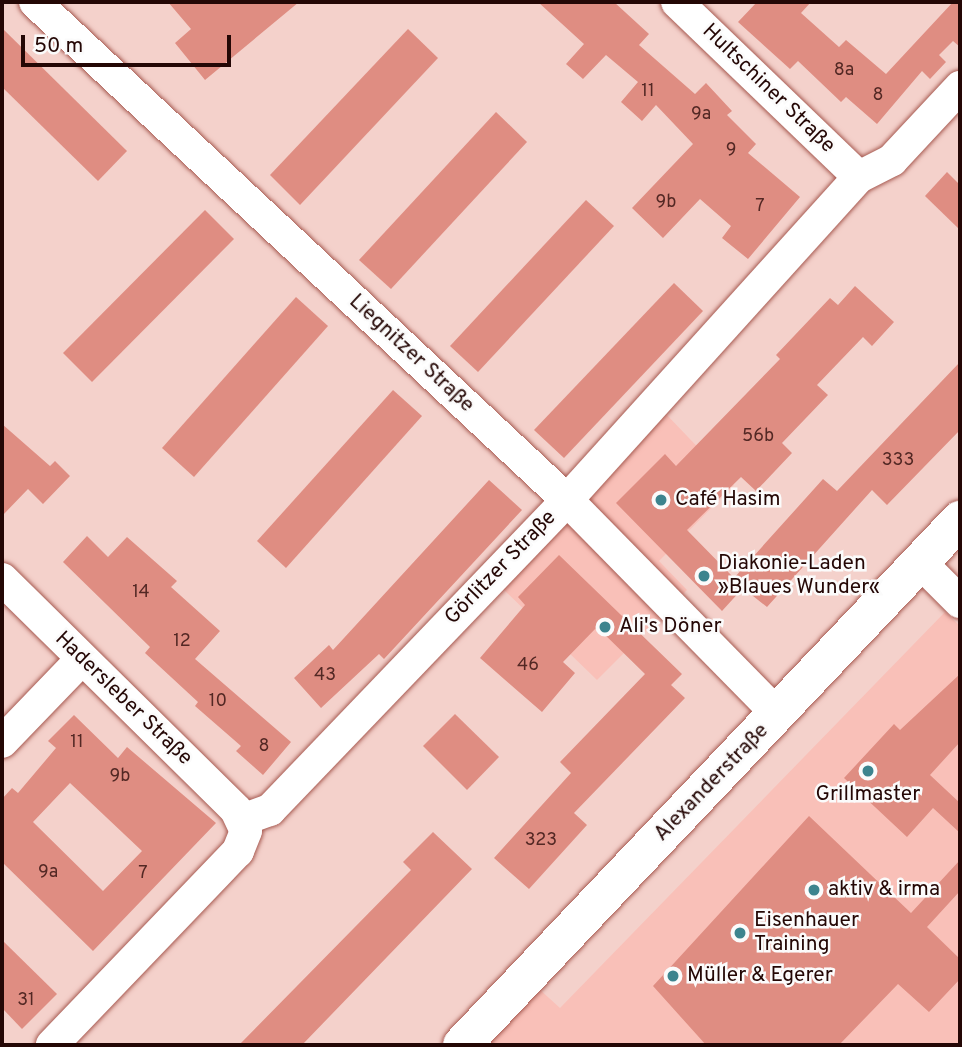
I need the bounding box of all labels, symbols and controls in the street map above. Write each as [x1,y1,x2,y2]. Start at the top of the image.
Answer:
street label: Hultschiner Straße [696,19,840,159]
scale bar [24,21,234,65]
text: 50 m [34,33,83,60]
house number: 8a [834,60,854,82]
house number: 11 [641,81,655,103]
house number: 8 [873,85,883,107]
house number: 9a [691,104,711,126]
house number: 9 [726,140,736,162]
house number: 9b [656,192,676,214]
house number: 7 [755,196,765,218]
street label: Liegnitzer Straße [343,290,479,418]
house number: 56b [742,426,774,448]
house number: 333 [882,450,914,472]
place label: Café Hasim [675,487,780,513]
marker: Café Hasim [653,492,669,508]
street label: Görlitzer Straße [440,506,562,630]
place label: Diakonie-Laden »Blaues Wunder« [718,551,880,601]
marker: Diakonie-Laden »Blaues Wunder« [696,568,712,584]
house number: 14 [132,582,150,604]
place label: Ali's Döner [619,614,722,640]
marker: Ali's Döner [597,619,613,635]
street label: Hadersleber Straße [49,627,197,771]
house number: 12 [173,631,191,653]
house number: 46 [517,655,539,677]
house number: 43 [314,665,336,687]
house number: 10 [209,691,227,713]
street label: Alexanderstraße [649,719,775,847]
house number: 11 [70,732,84,754]
house number: 8 [259,736,269,758]
marker: Grillmaster [860,763,876,779]
house number: 9b [110,766,130,788]
place label: Grillmaster [816,782,920,808]
house number: 323 [525,830,557,852]
house number: 9a [38,862,58,884]
house number: 7 [138,863,148,885]
place label: aktiv & irma [828,877,940,903]
marker: aktiv & irma [806,882,822,898]
place label: Eisenhauer Training [754,908,859,958]
marker: Eisenhauer Training [732,925,748,941]
place label: Müller & Egerer [687,963,833,989]
marker: Müller & Egerer [665,968,681,984]
house number: 31 [17,990,35,1012]

